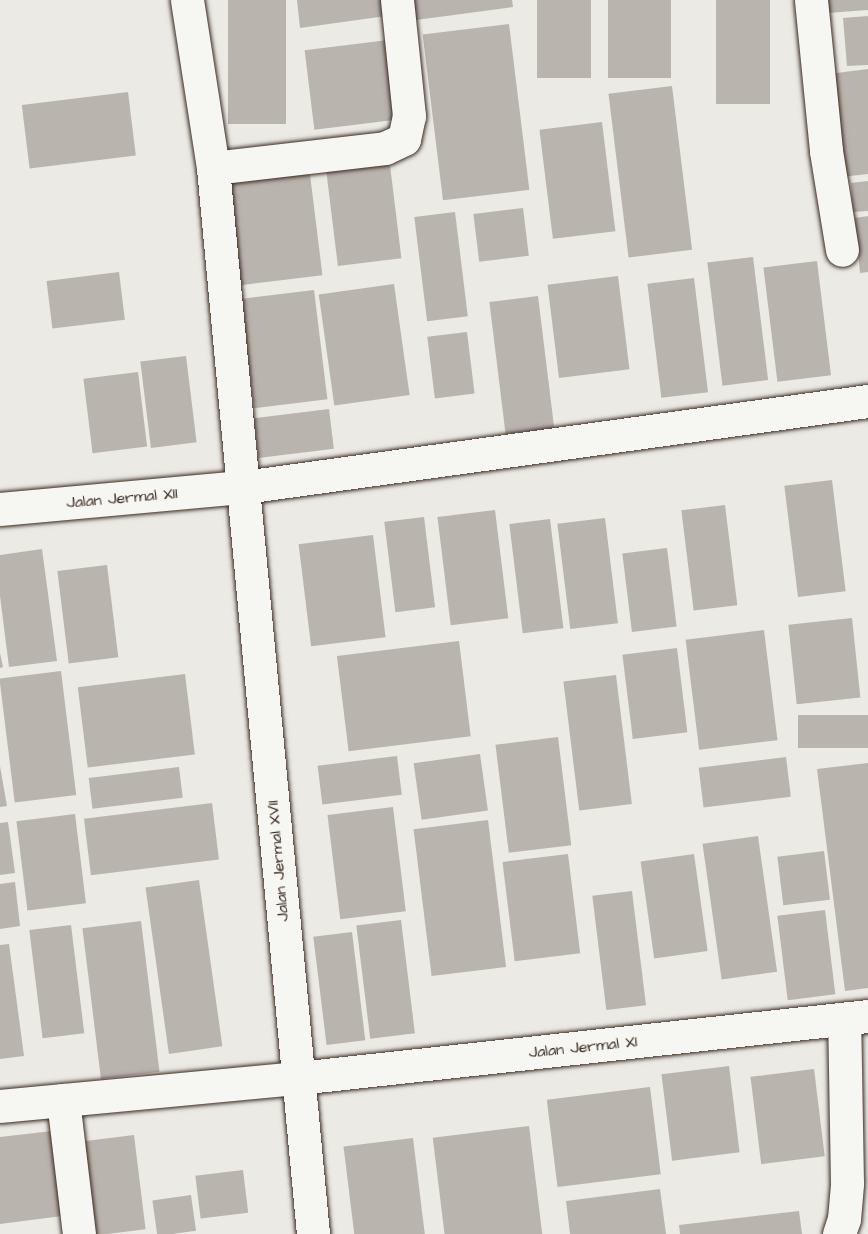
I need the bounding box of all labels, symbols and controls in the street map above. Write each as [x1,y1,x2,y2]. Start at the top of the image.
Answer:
street label: Jalan Jermal XII [66,484,178,512]
street label: Jalan Jermal XVII [263,800,293,922]
street label: Jalan Jermal XI [528,1032,638,1062]

